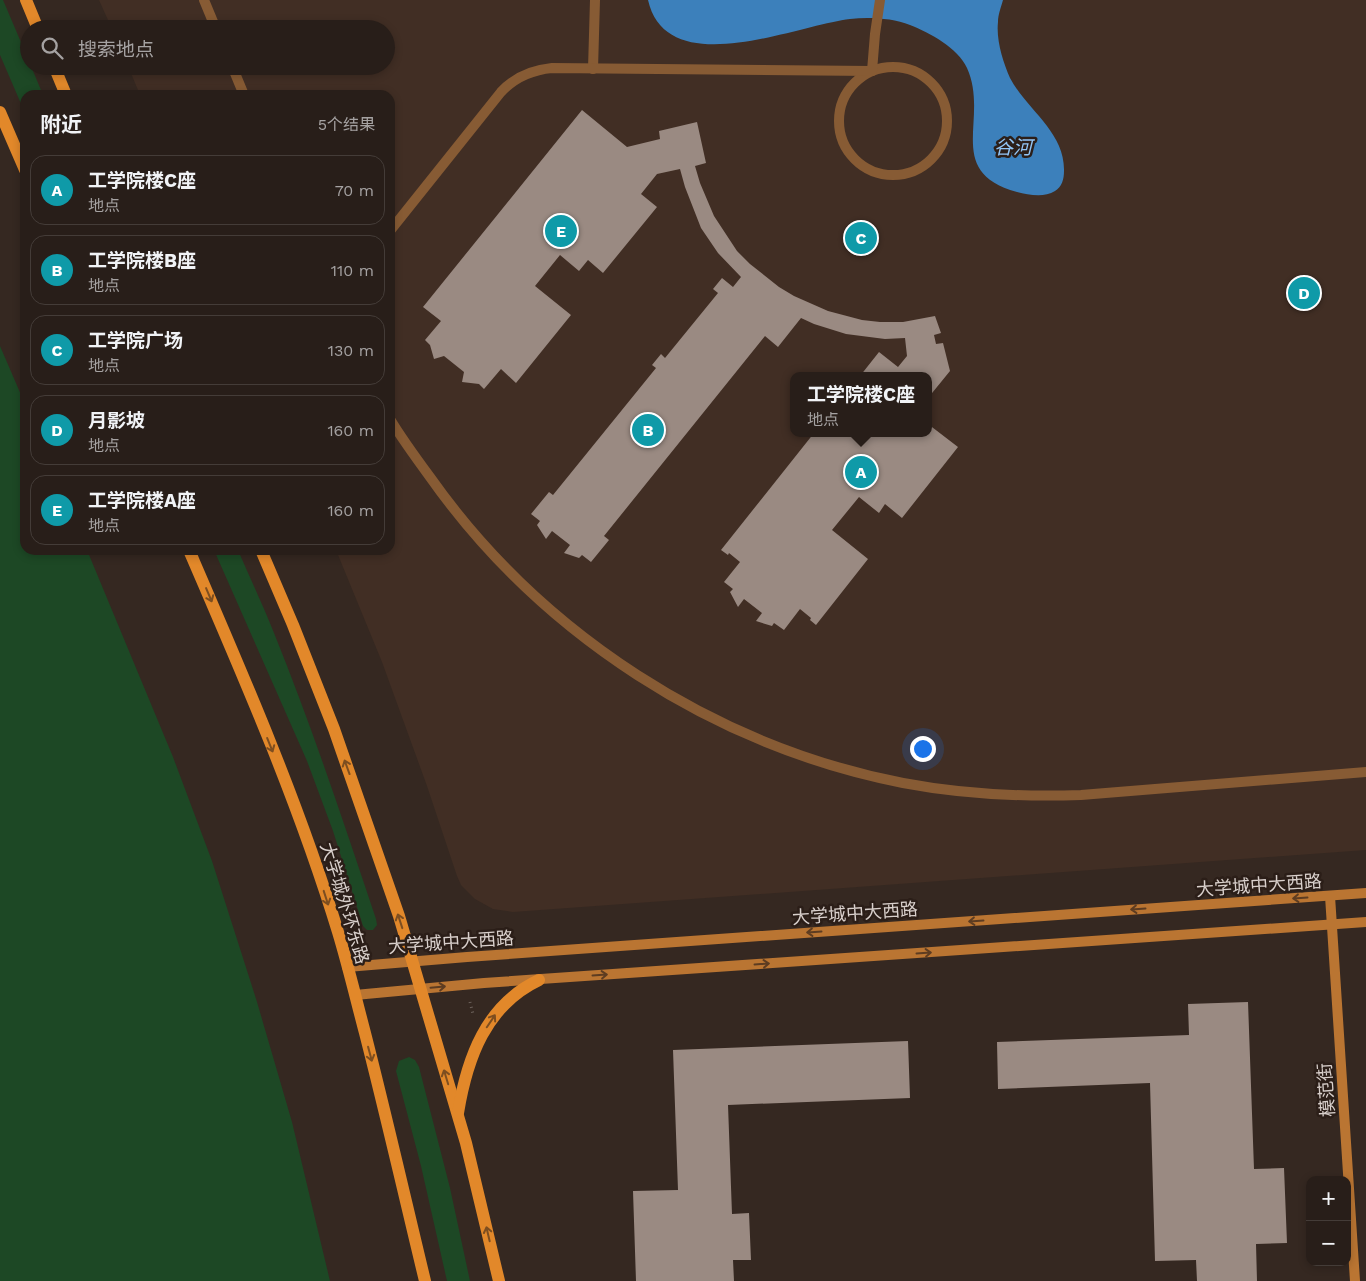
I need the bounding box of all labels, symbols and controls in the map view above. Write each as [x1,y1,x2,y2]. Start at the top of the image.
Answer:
search box [20,20,395,75]
icon: search [38,34,66,62]
text: 搜索地点 [78,38,154,61]
text: 附近 [40,112,82,137]
text: 5个结果 [318,115,375,134]
water label: 谷河 [994,136,1036,159]
text: 工学院楼C座 [88,169,196,192]
text: A [52,181,62,200]
text: 70 m [335,181,374,200]
text: 地点 [88,196,120,215]
pin: E [545,212,577,250]
pin: C [845,219,877,257]
text: 工学院楼B座 [88,249,196,272]
text: B [52,261,62,280]
text: 110 m [331,261,374,280]
pin: D [1288,274,1320,312]
text: 地点 [88,276,120,295]
text: 工学院广场 [88,329,183,352]
text: C [52,341,62,360]
text: 130 m [328,341,374,360]
text: 地点 [88,356,120,375]
popup [790,372,932,437]
text: 工学院楼C座 [807,383,915,406]
text: 月影坡 [88,409,145,432]
text: 地点 [807,410,839,429]
pin: B [632,411,664,449]
text: D [51,421,63,440]
text: 160 m [327,421,374,440]
text: 地点 [88,436,120,455]
pin: A [845,453,877,491]
text: 工学院楼A座 [88,489,196,512]
text: E [52,501,62,520]
text: 160 m [327,501,374,520]
text: 地点 [88,516,120,535]
one-way arrow [204,587,214,602]
your location [910,736,936,762]
one-way arrow [266,737,276,752]
one-way arrow [342,760,351,775]
street label: 大学城外环东路 [317,840,373,966]
street label: 大学城中大西路 [1195,870,1323,900]
one-way arrow [322,889,332,905]
one-way arrow [1292,893,1308,903]
street label: 大学城中大西路 [791,898,919,928]
one-way arrow [1130,905,1146,914]
one-way arrow [395,913,405,929]
one-way arrow [968,916,984,925]
street label: 大学城中大西路 [387,927,515,957]
one-way arrow [806,928,822,937]
one-way arrow [916,948,932,957]
one-way arrow [754,959,770,969]
one-way arrow [592,971,608,980]
one-way arrow [430,983,446,992]
one-way arrow [486,1014,496,1028]
one-way arrow [366,1046,375,1062]
street label: 模范街 [1314,1062,1338,1118]
one-way arrow [440,1069,450,1085]
map controls [1306,1176,1351,1266]
button: + [1306,1176,1351,1221]
button: − [1306,1221,1351,1266]
one-way arrow [483,1226,492,1242]

